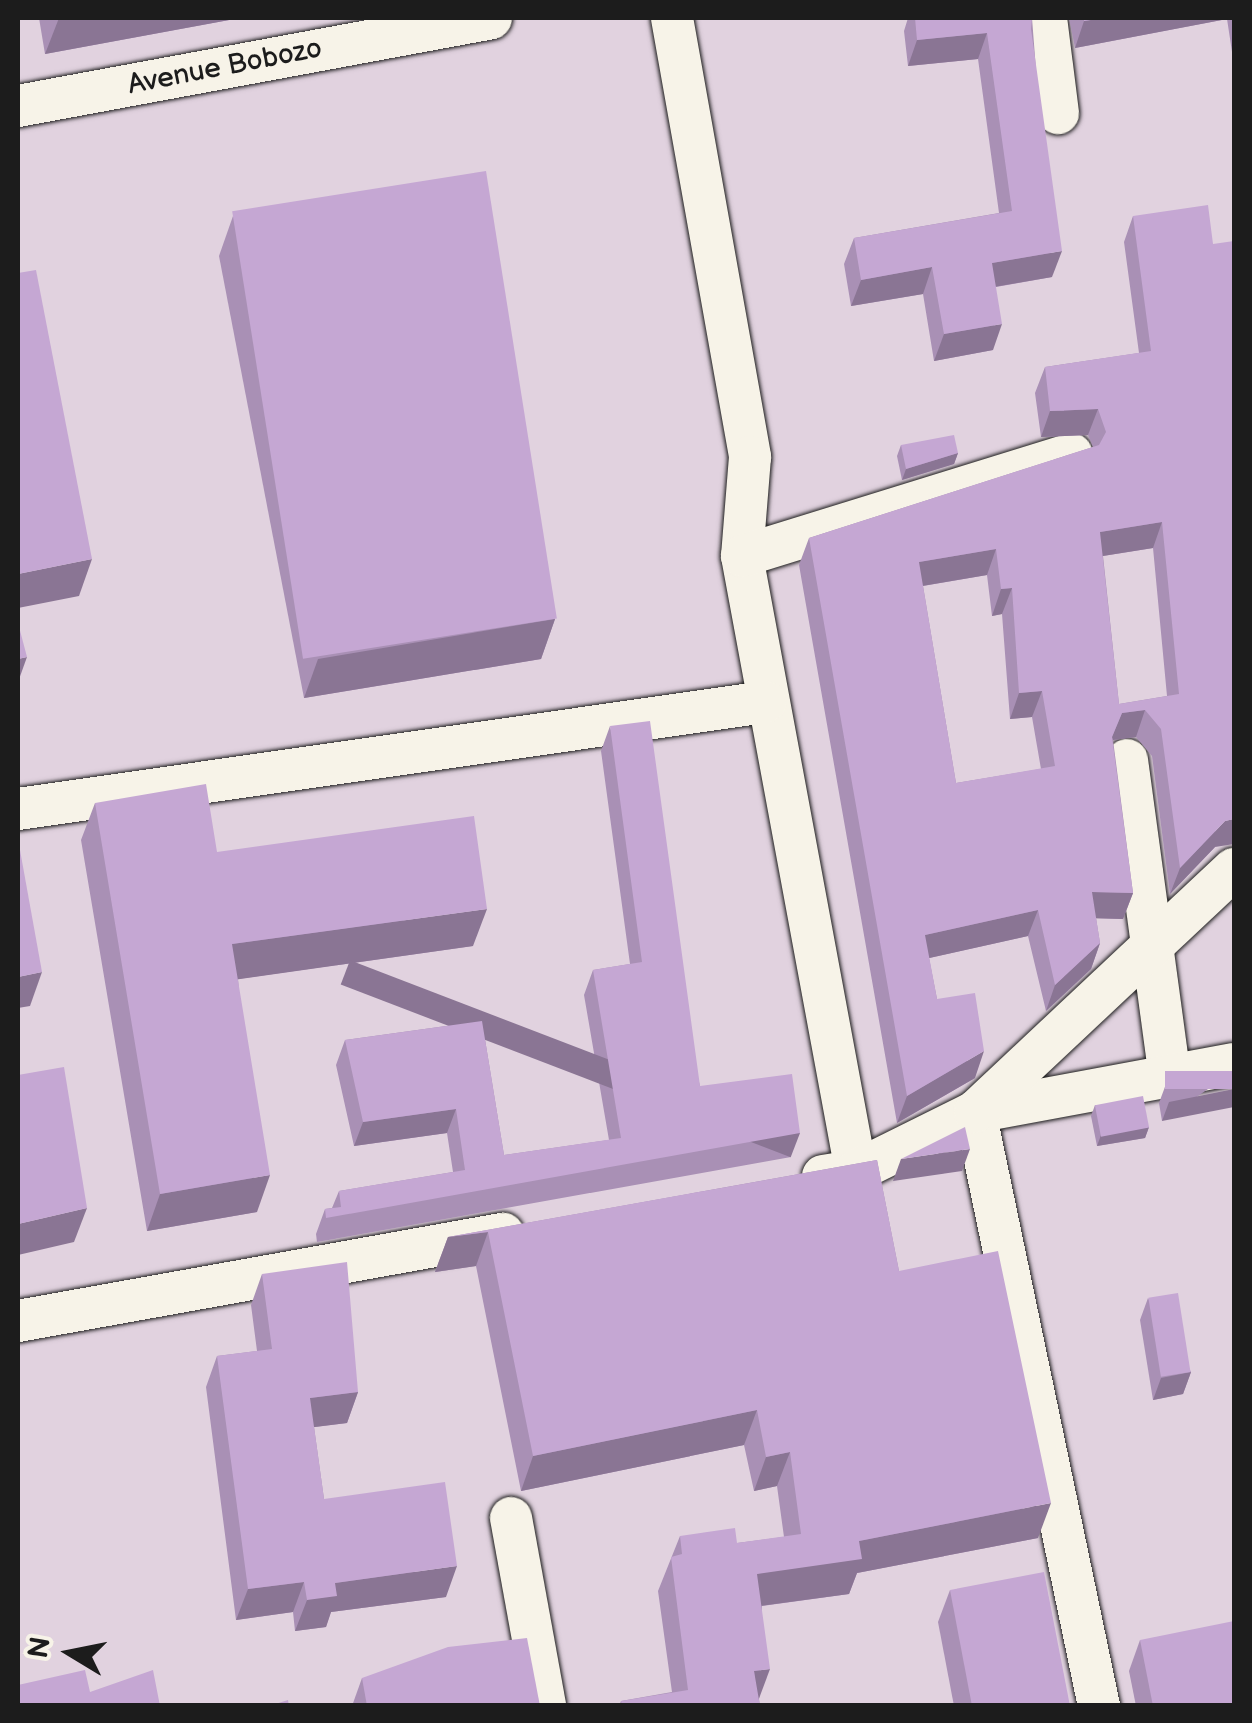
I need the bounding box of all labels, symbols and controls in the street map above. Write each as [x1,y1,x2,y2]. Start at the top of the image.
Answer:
street label: Avenue Bobozo [125,32,325,102]
north arrow [20,1603,120,1703]
text: N [22,1634,58,1661]

